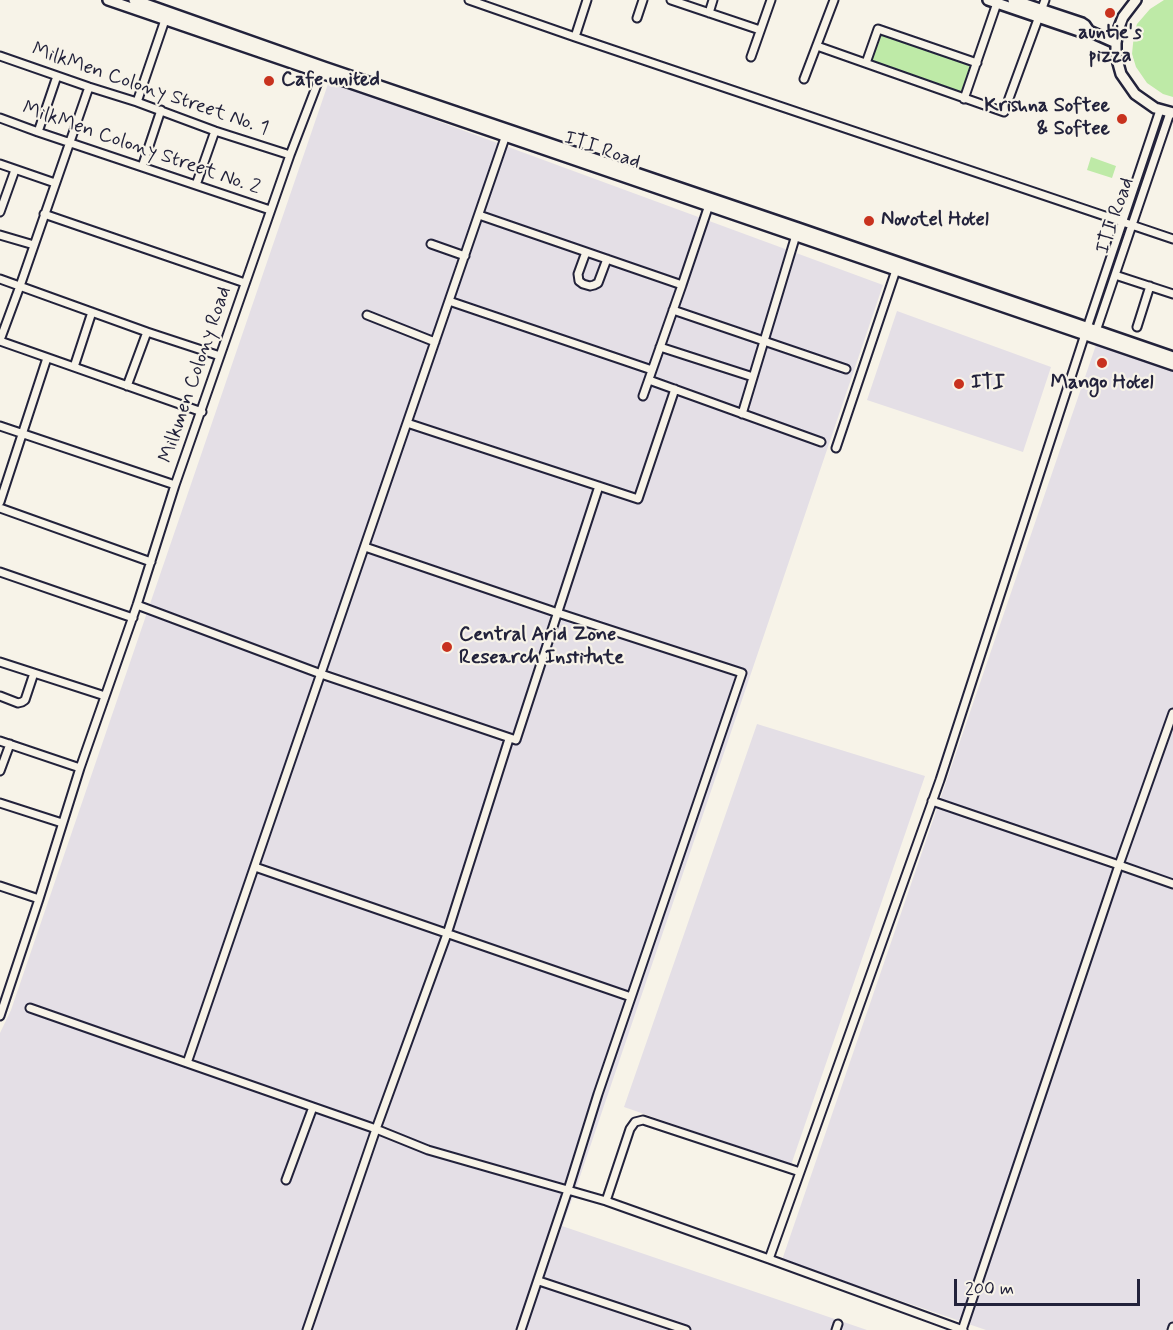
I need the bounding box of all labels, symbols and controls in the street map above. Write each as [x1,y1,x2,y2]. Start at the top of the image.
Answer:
marker: auntie's pizza [1103,6,1117,20]
place label: auntie's pizza [1078,22,1142,69]
street label: MilkMen Colony Street No. 1 [28,38,272,142]
place label: Cafe united [281,69,380,93]
marker: Cafe united [262,74,276,88]
place label: Krishna Softee & Softee [984,95,1110,142]
street label: MilkMen Colony Street No. 2 [19,97,263,201]
marker: Krishna Softee & Softee [1115,112,1129,126]
street label: ITI Road [561,127,643,175]
street label: ITI Road [1092,175,1140,257]
place label: Novotel Hotel [881,209,989,233]
marker: Novotel Hotel [862,214,876,228]
street label: Milkmen Colony Road [155,284,237,466]
marker: Mango Hotel [1095,356,1109,370]
place label: ITI [971,372,1005,396]
place label: Mango Hotel [1050,372,1154,396]
marker: ITI [952,377,966,391]
place label: Central Arid Zone Research Institute [459,624,624,671]
marker: Central Arid Zone Research Institute [440,640,454,654]
scale bar [957,1267,1143,1305]
text: 200 m [965,1277,1014,1301]

